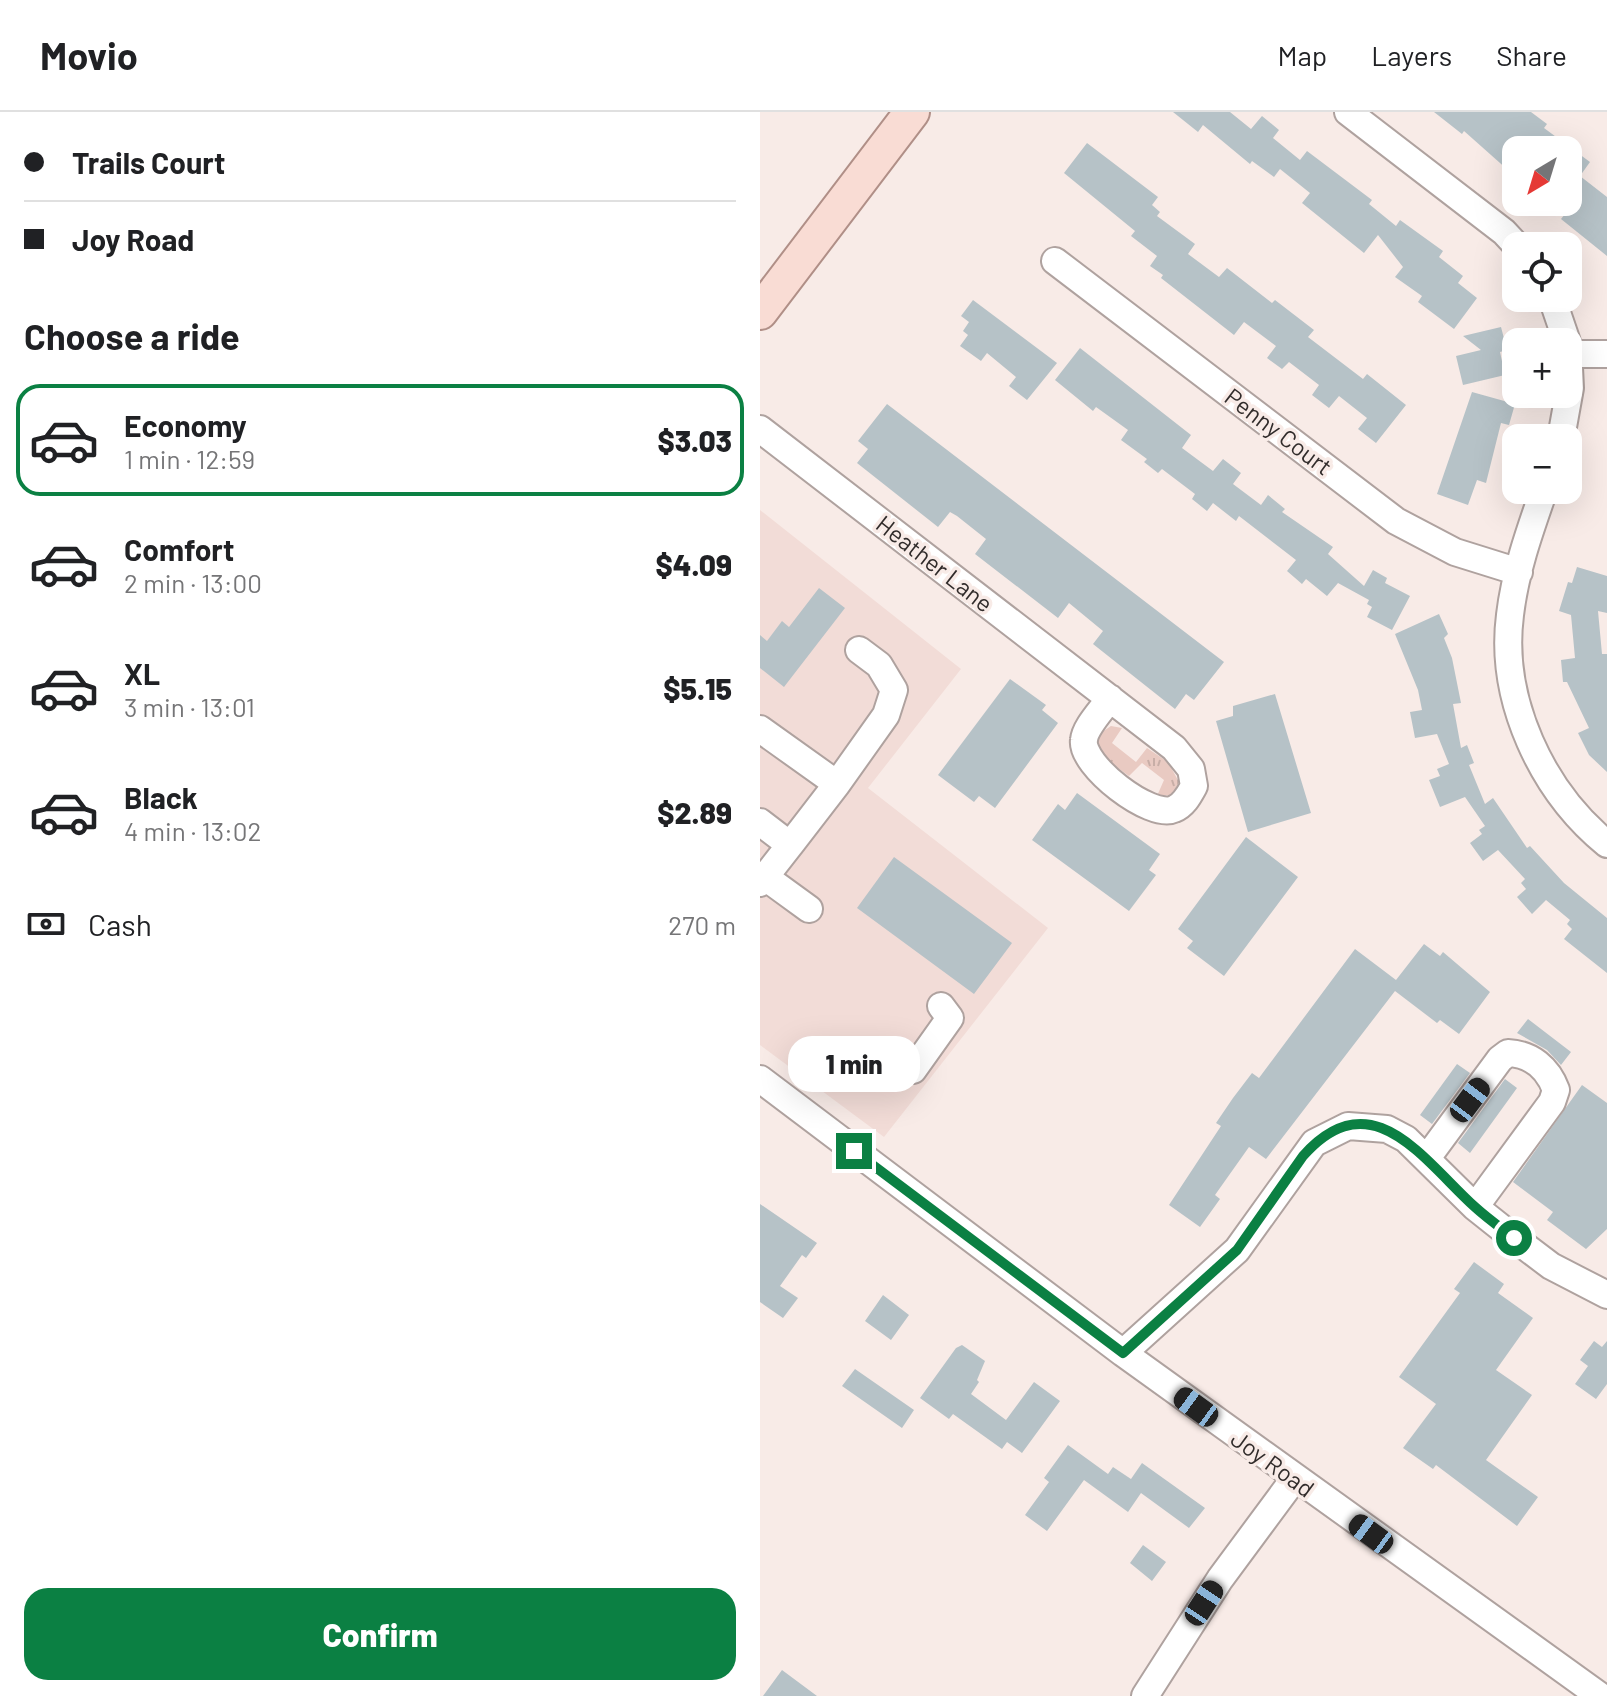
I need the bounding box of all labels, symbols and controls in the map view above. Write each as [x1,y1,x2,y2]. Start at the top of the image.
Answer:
text: Movio [40,32,138,78]
text: Map [1277,38,1327,72]
text: Layers [1371,38,1452,72]
text: Share [1496,38,1567,72]
north arrow [1502,136,1582,216]
map controls [1502,136,1582,504]
text: Trails Court [72,144,225,180]
text: Joy Road [72,221,194,257]
button: locate [1502,232,1582,312]
text: Choose a ride [24,314,240,357]
button: + [1502,328,1582,408]
street label: Penny Court [1220,381,1338,481]
icon: car [28,404,100,476]
text: Economy [124,407,247,443]
text: $3.03 [657,422,732,458]
button: − [1502,424,1582,504]
text: 1 min · 12:59 [124,443,255,474]
street label: Heather Lane [871,509,999,617]
icon: car [28,528,100,600]
text: Comfort [124,531,234,567]
text: $4.09 [656,546,732,582]
text: 2 min · 13:00 [124,567,262,598]
icon: car [28,652,100,724]
text: XL [124,655,160,691]
text: $5.15 [663,670,732,706]
text: 3 min · 13:01 [124,691,255,722]
icon: car [28,776,100,848]
text: Black [124,779,198,815]
text: $2.89 [657,794,732,830]
text: 4 min · 13:02 [124,815,261,846]
icon: cash [24,902,68,946]
text: Cash [88,906,152,942]
text: 270 m [668,909,736,940]
callout: 1 min [788,1035,920,1091]
text: 1 min [825,1048,883,1079]
car [1446,1074,1494,1126]
route end [836,1133,872,1169]
route start [1496,1220,1532,1256]
car [1170,1383,1222,1431]
street label: Joy Road [1226,1423,1320,1503]
car [1345,1510,1397,1558]
car [1181,1576,1227,1630]
button: Confirm [24,1588,736,1680]

